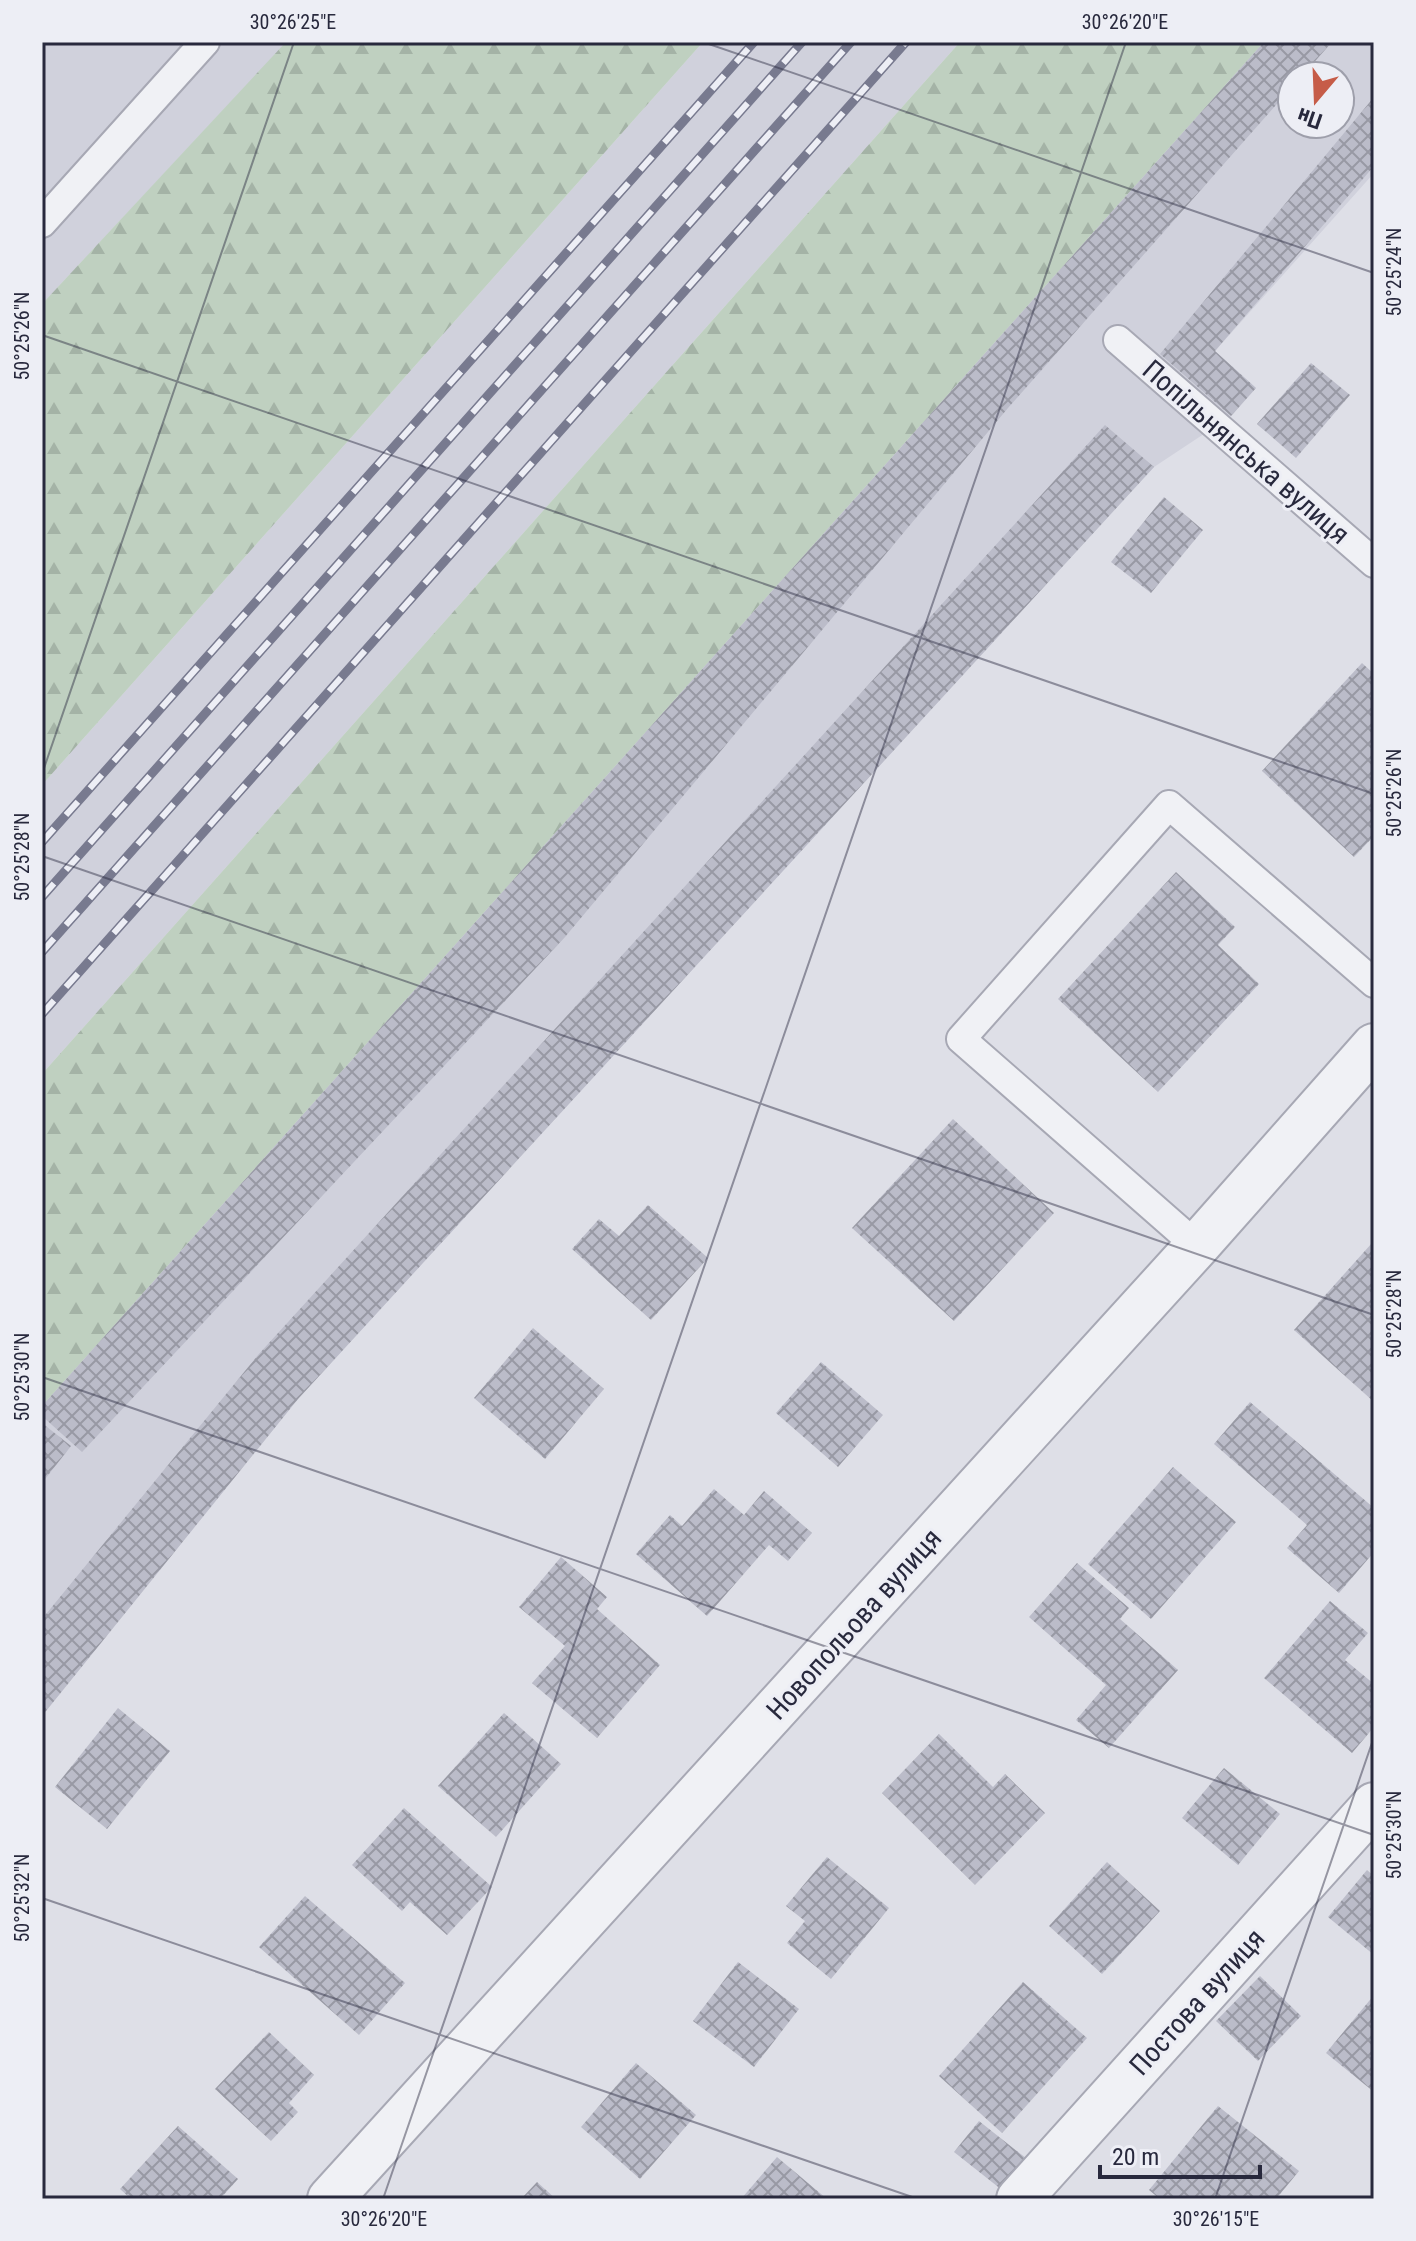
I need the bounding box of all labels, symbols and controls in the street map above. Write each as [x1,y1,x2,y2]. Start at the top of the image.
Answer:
text: 30°26'25"E [250,10,336,34]
text: 30°26'20"E [1082,10,1168,34]
north arrow [1276,60,1356,140]
text: Пн [1294,103,1325,134]
text: 50°25'24"N [1382,227,1406,317]
text: 50°25'26"N [10,291,34,381]
street label: Попільнянська вулиця [1136,353,1356,551]
text: 50°25'26"N [1382,748,1406,838]
text: 50°25'28"N [10,812,34,902]
text: 50°25'28"N [1382,1269,1406,1359]
text: 50°25'30"N [10,1332,34,1422]
street label: Новопольова вулиця [760,1522,948,1726]
text: 50°25'30"N [1382,1790,1406,1880]
text: 50°25'32"N [10,1853,34,1943]
street label: Постова вулиця [1123,1922,1271,2082]
scale bar [1100,2129,1260,2179]
text: 20 m [1112,2143,1159,2171]
text: 30°26'20"E [341,2207,427,2231]
text: 30°26'15"E [1173,2207,1259,2231]

